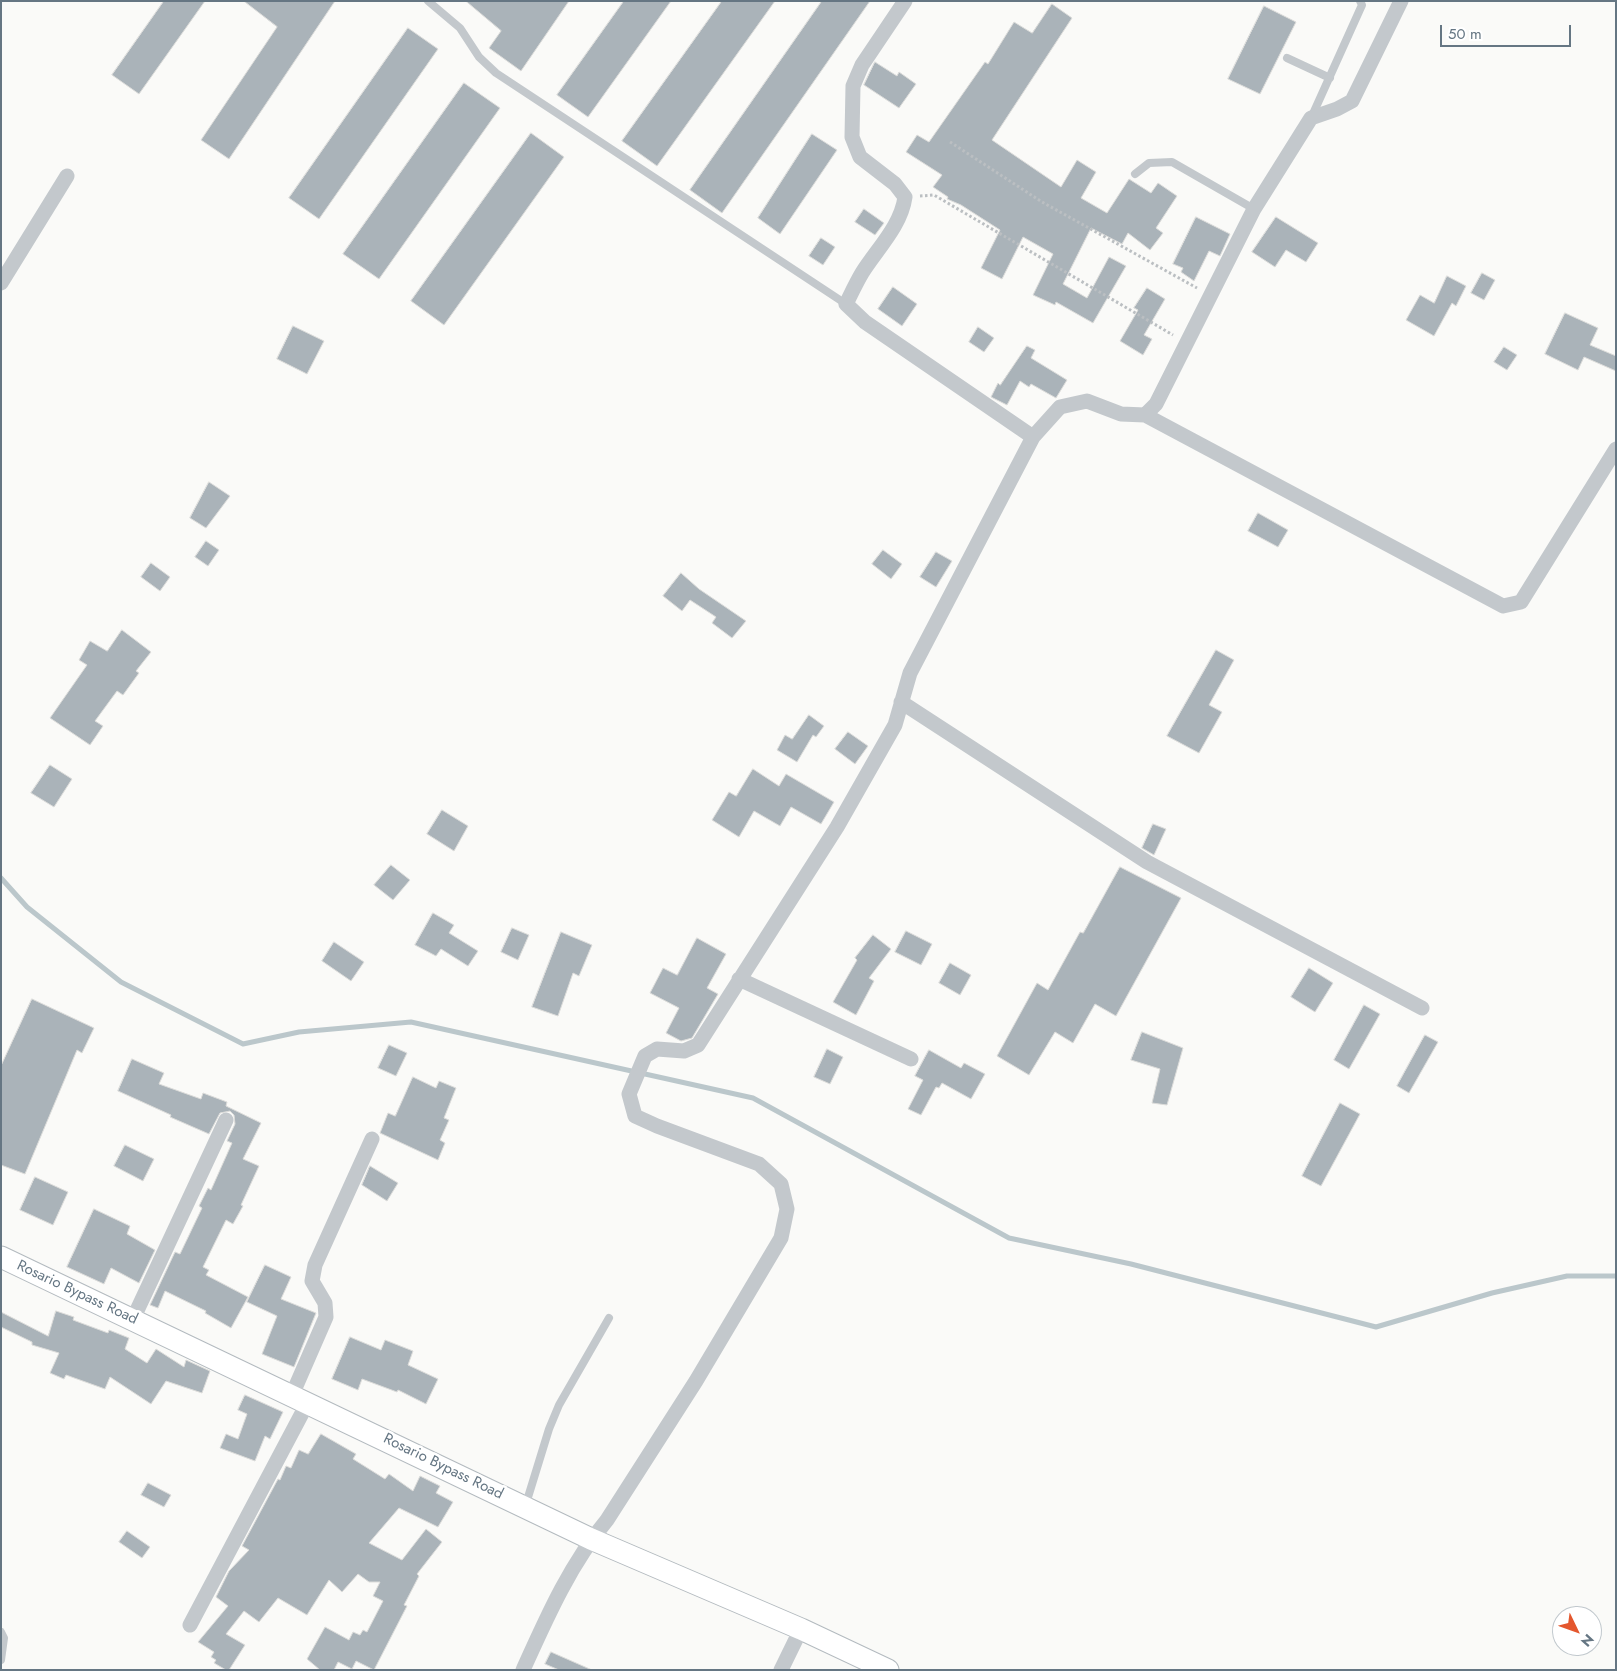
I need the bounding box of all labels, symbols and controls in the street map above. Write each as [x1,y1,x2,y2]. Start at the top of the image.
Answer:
scale bar [1442,15,1573,47]
text: 50 m [1448,23,1482,45]
street label: Rosario Bypass Road [14,1257,140,1329]
street label: Rosario Bypass Road [380,1430,506,1504]
north arrow [1552,1606,1602,1656]
text: N [1576,1630,1599,1651]

